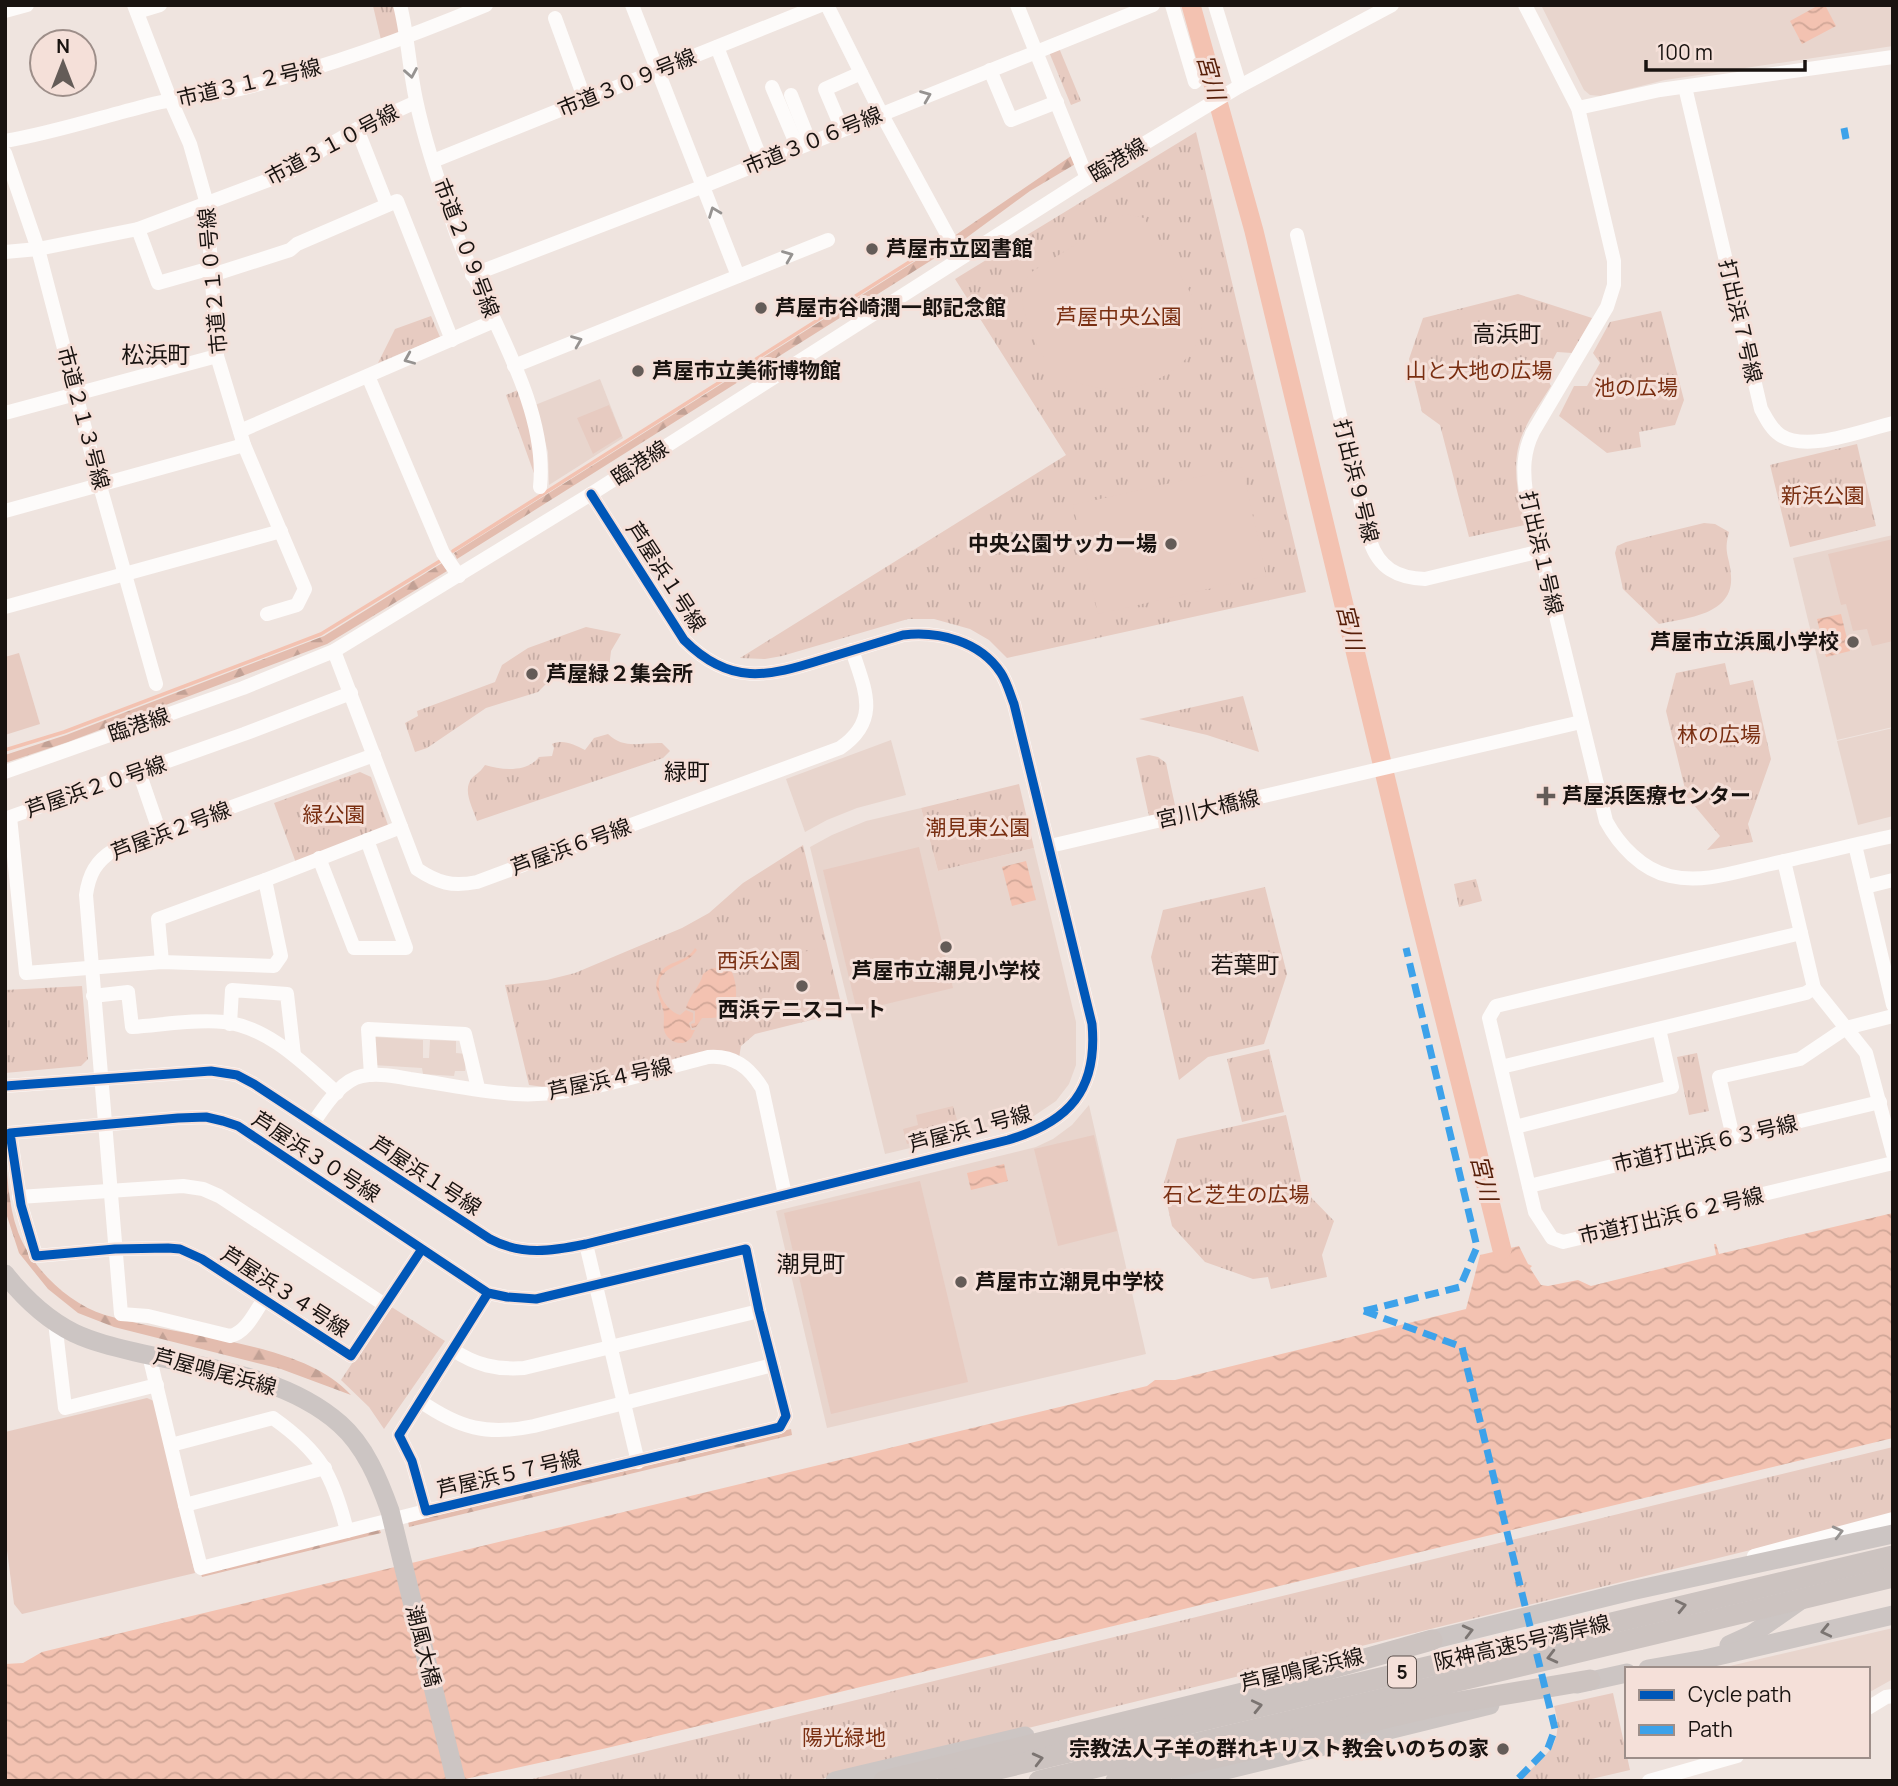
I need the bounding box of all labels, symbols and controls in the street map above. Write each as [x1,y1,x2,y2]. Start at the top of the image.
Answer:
north arrow [28,28,98,98]
scale bar [1646,28,1805,72]
text: N [56,33,70,59]
text: 100 m [1657,38,1713,66]
street label: 市道３０９号線 [553,42,700,123]
water label: 宮川 [1190,50,1235,106]
street label: 市道３１２号線 [174,52,324,112]
one-way arrow [403,67,418,78]
one-way arrow [919,90,931,104]
street label: 市道３１０号線 [260,97,403,191]
street label: 市道３０６号線 [739,100,886,181]
street label: 臨港線 [1083,131,1152,187]
street label: 市道２０９号線 [428,174,506,321]
street label: 市道２１０号線 [192,207,232,356]
one-way arrow [708,207,722,219]
place label: 芦屋市立図書館 [886,234,1033,262]
marker: 芦屋市立図書館 [864,241,880,257]
one-way arrow [782,250,794,264]
street label: 打出浜７号線 [1713,256,1769,385]
place label: 芦屋市谷崎潤一郎記念館 [775,293,1006,321]
marker: 芦屋市谷崎潤一郎記念館 [753,300,769,316]
park label: 芦屋中央公園 [1056,302,1182,330]
district label: 高浜町 [1473,317,1542,349]
one-way arrow [571,335,583,349]
district label: 松浜町 [122,338,191,370]
street label: 市道２１３号線 [51,343,117,492]
one-way arrow [403,351,416,365]
place label: 芦屋市立美術博物館 [652,356,841,384]
park label: 山と大地の広場 [1406,356,1553,384]
marker: 芦屋市立美術博物館 [630,363,646,379]
park label: 池の広場 [1594,373,1678,401]
street label: 打出浜９号線 [1328,416,1386,545]
street label: 臨港線 [605,433,673,491]
park label: 新浜公園 [1781,481,1865,509]
street label: 打出浜１号線 [1514,488,1570,617]
street label: 芦屋浜１号線 [621,516,713,637]
place label: 中央公園サッカー場 [968,529,1157,557]
marker: 中央公園サッカー場 [1163,536,1179,552]
water label: 宮川 [1330,601,1373,656]
place label: 芦屋市立浜風小学校 [1650,627,1839,655]
marker: 芦屋市立浜風小学校 [1845,634,1861,650]
place label: 芦屋緑２集会所 [546,659,693,687]
marker: 芦屋緑２集会所 [524,666,540,682]
street label: 臨港線 [104,701,173,748]
park label: 林の広場 [1677,720,1761,748]
street label: 芦屋浜２０号線 [22,749,170,823]
district label: 緑町 [664,755,710,787]
place label: 芦屋浜医療センター [1562,781,1751,809]
street label: 宮川大橋線 [1153,783,1262,833]
marker: 芦屋浜医療センター [1536,786,1556,806]
street label: 芦屋浜２号線 [107,794,234,866]
park label: 緑公園 [303,800,366,828]
street label: 芦屋浜６号線 [507,811,635,881]
park label: 潮見東公園 [926,813,1031,841]
marker: 芦屋市立潮見小学校 [938,939,954,955]
park label: 西浜公園 [717,946,801,974]
district label: 若葉町 [1211,948,1280,980]
place label: 芦屋市立潮見小学校 [852,956,1041,984]
marker: 西浜テニスコート [794,978,810,994]
place label: 西浜テニスコート [718,995,886,1023]
street label: 芦屋浜４号線 [545,1051,674,1105]
street label: 芦屋浜１号線 [905,1098,1034,1158]
street label: 芦屋浜３０号線 [247,1104,386,1208]
street label: 市道打出浜６３号線 [1610,1108,1800,1178]
street label: 芦屋浜１号線 [366,1129,487,1221]
water label: 宮川 [1464,1152,1507,1207]
park label: 石と芝生の広場 [1163,1180,1310,1208]
street label: 市道打出浜６２号線 [1576,1180,1766,1250]
street label: 芦屋浜３４号線 [216,1239,355,1343]
district label: 潮見町 [777,1247,846,1279]
place label: 芦屋市立潮見中学校 [975,1267,1164,1295]
marker: 芦屋市立潮見中学校 [953,1274,969,1290]
street label: 芦屋鳴尾浜線 [151,1341,280,1401]
street label: 芦屋浜５７号線 [434,1443,584,1503]
one-way arrow [1832,1526,1844,1540]
one-way arrow [1674,1599,1686,1614]
street label: 潮風大橋 [400,1602,448,1690]
street label: 阪神高速5号湾岸線 [1431,1608,1613,1676]
one-way arrow [1820,1623,1832,1637]
one-way arrow [1462,1625,1474,1639]
street label: 芦屋鳴尾浜線 [1237,1641,1366,1697]
one-way arrow [1546,1649,1558,1663]
road number: 5 [1388,1656,1416,1688]
legend [1625,1667,1870,1758]
text: Cycle path [1688,1680,1791,1708]
one-way arrow [1251,1700,1263,1715]
text: Path [1688,1715,1733,1743]
park label: 陽光緑地 [802,1723,886,1751]
place label: 宗教法人子羊の群れキリスト教会いのちの家 [1069,1734,1489,1762]
marker: 宗教法人子羊の群れキリスト教会いのちの家 [1495,1741,1511,1757]
one-way arrow [1032,1753,1044,1767]

